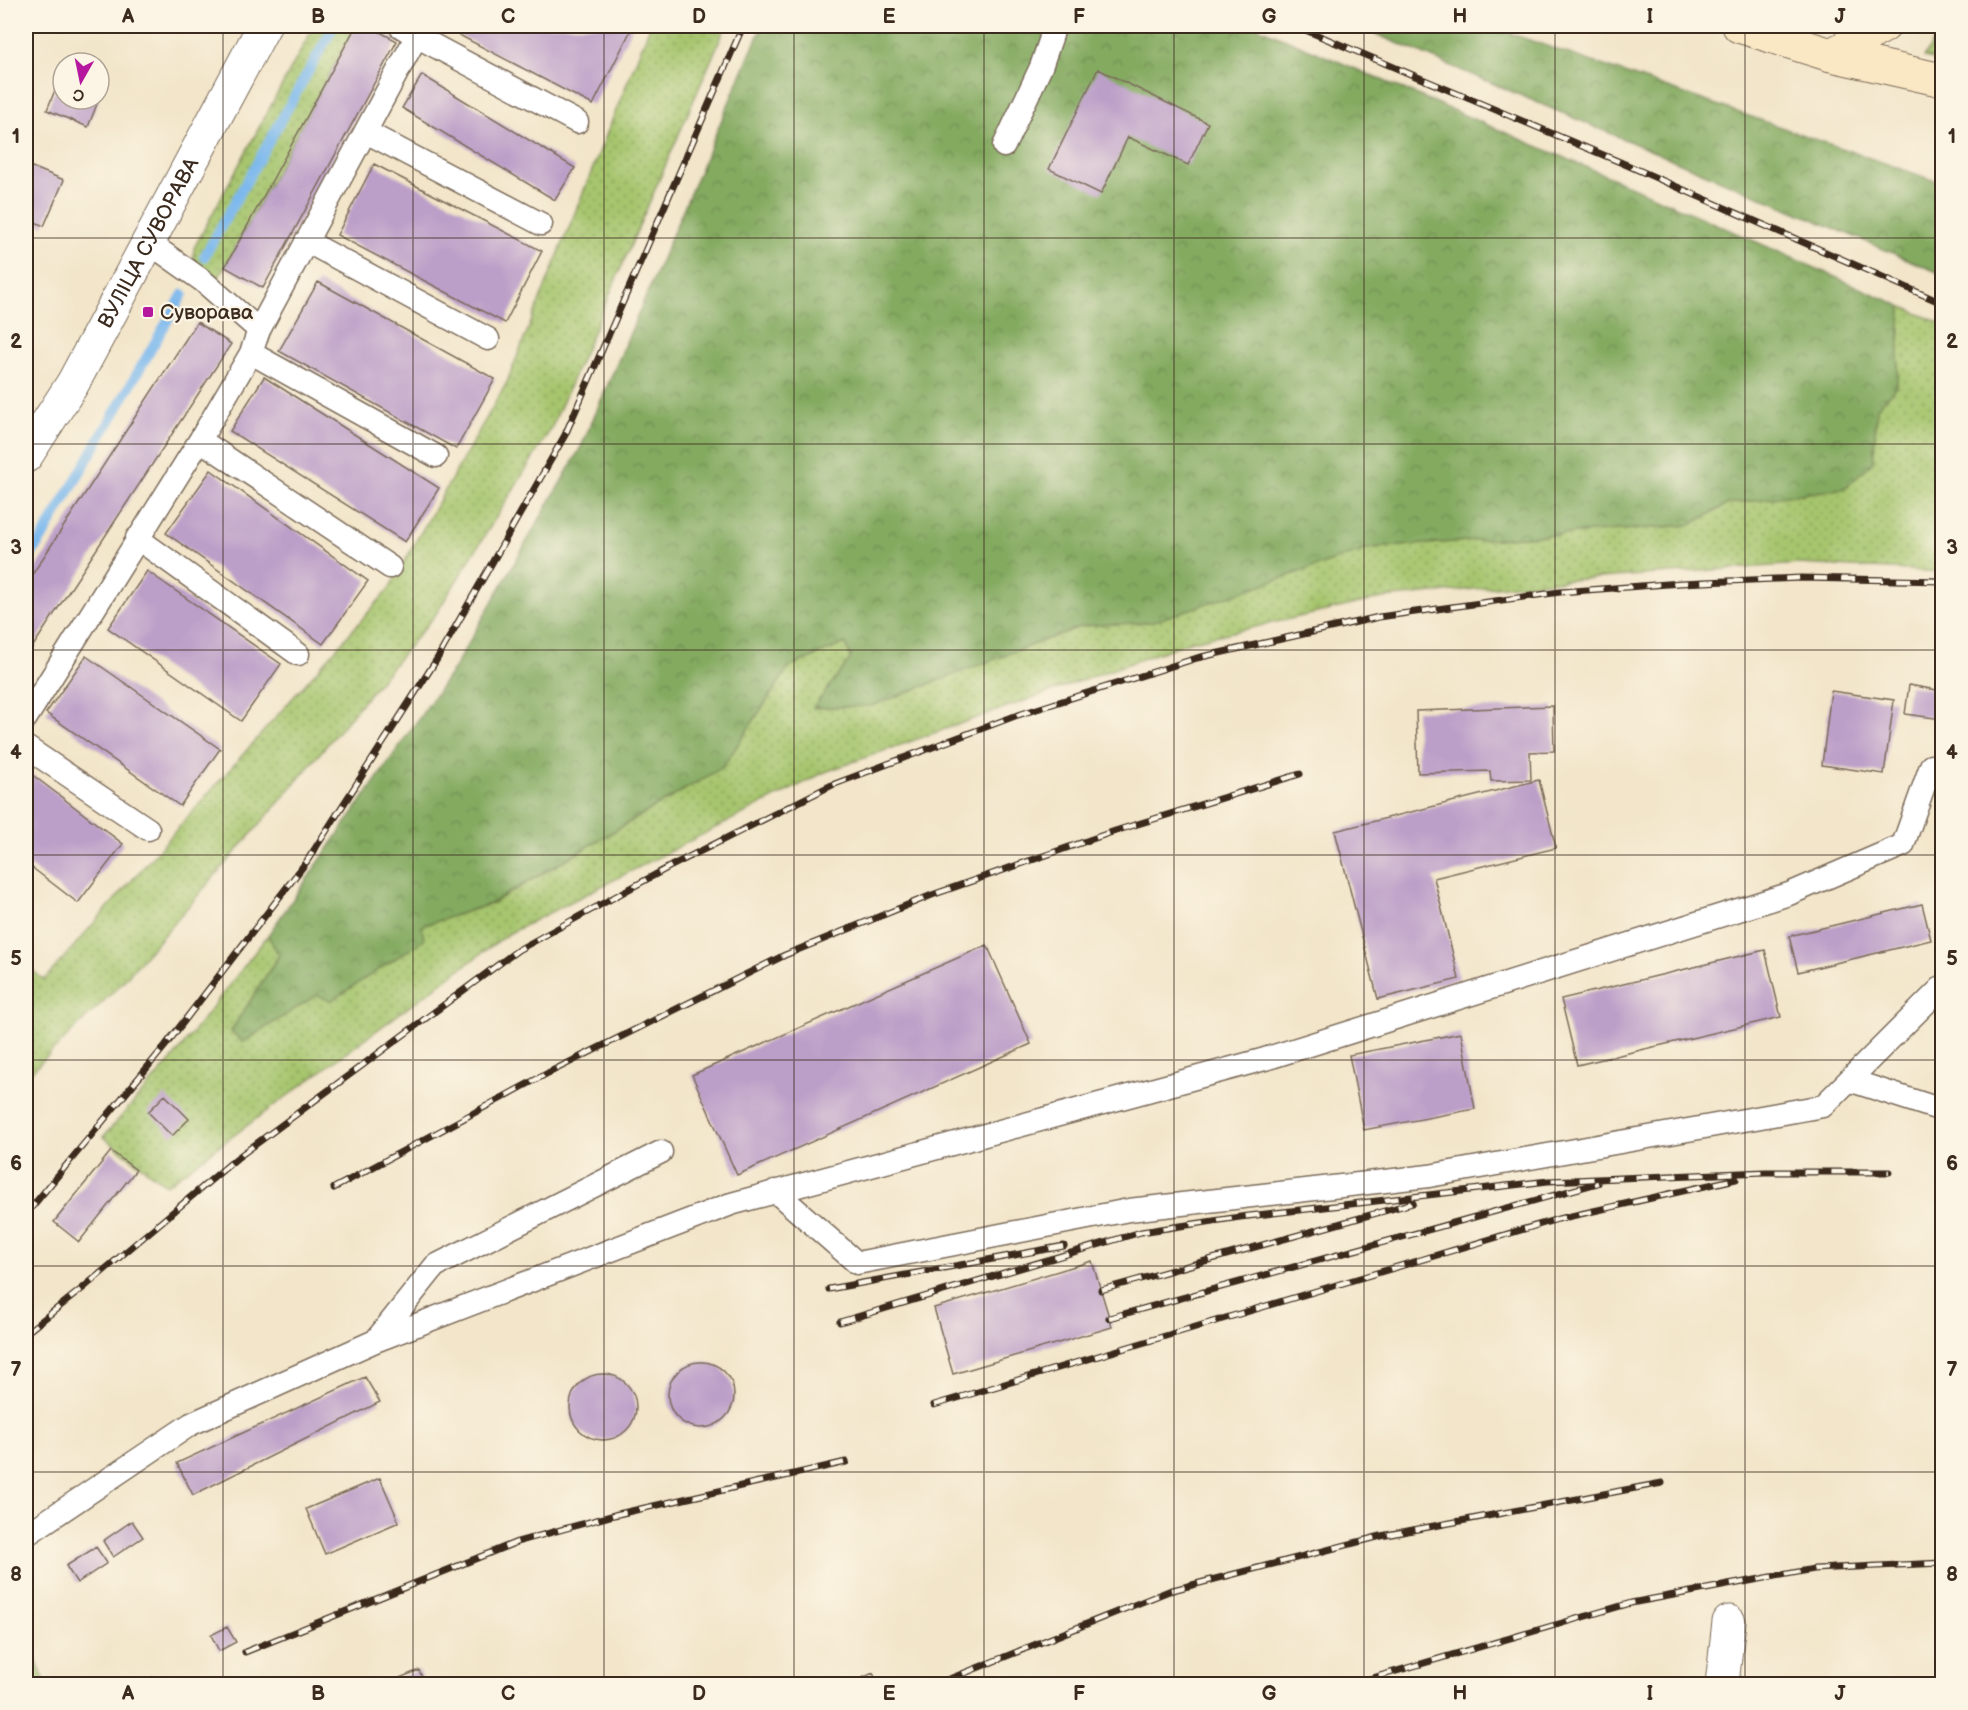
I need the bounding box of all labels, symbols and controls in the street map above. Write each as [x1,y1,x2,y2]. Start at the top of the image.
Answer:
text: A [121,5,135,29]
text: B [311,5,325,29]
text: C [501,5,515,29]
text: D [692,5,706,29]
text: E [883,5,896,29]
text: F [1073,5,1085,29]
text: G [1262,5,1277,29]
text: H [1453,5,1467,29]
text: I [1647,5,1653,29]
text: J [1835,5,1847,29]
north arrow [51,51,111,111]
text: С [72,84,86,105]
text: 1 [12,125,20,149]
text: 1 [1948,125,1956,149]
street label: ВУЛІЦА СУВОРАВА [92,153,204,332]
place label: Суворава [160,300,254,325]
marker: Суворава [141,305,155,319]
text: 2 [10,330,22,354]
text: 2 [1946,330,1958,354]
text: 3 [10,536,22,560]
text: 3 [1946,536,1958,560]
text: 4 [10,741,22,765]
text: 4 [1946,741,1958,765]
text: 5 [10,947,22,971]
text: 5 [1946,947,1958,971]
text: 6 [10,1152,22,1176]
text: 6 [1946,1152,1958,1176]
text: 7 [10,1358,22,1382]
text: 7 [1946,1358,1958,1382]
text: 8 [10,1563,22,1587]
text: 8 [1946,1563,1958,1587]
text: A [121,1682,135,1706]
text: B [311,1682,325,1706]
text: C [501,1682,515,1706]
text: D [692,1682,706,1706]
text: E [883,1682,896,1706]
text: F [1073,1682,1085,1706]
text: G [1262,1682,1277,1706]
text: H [1453,1682,1467,1706]
text: I [1647,1682,1653,1706]
text: J [1835,1682,1847,1706]

